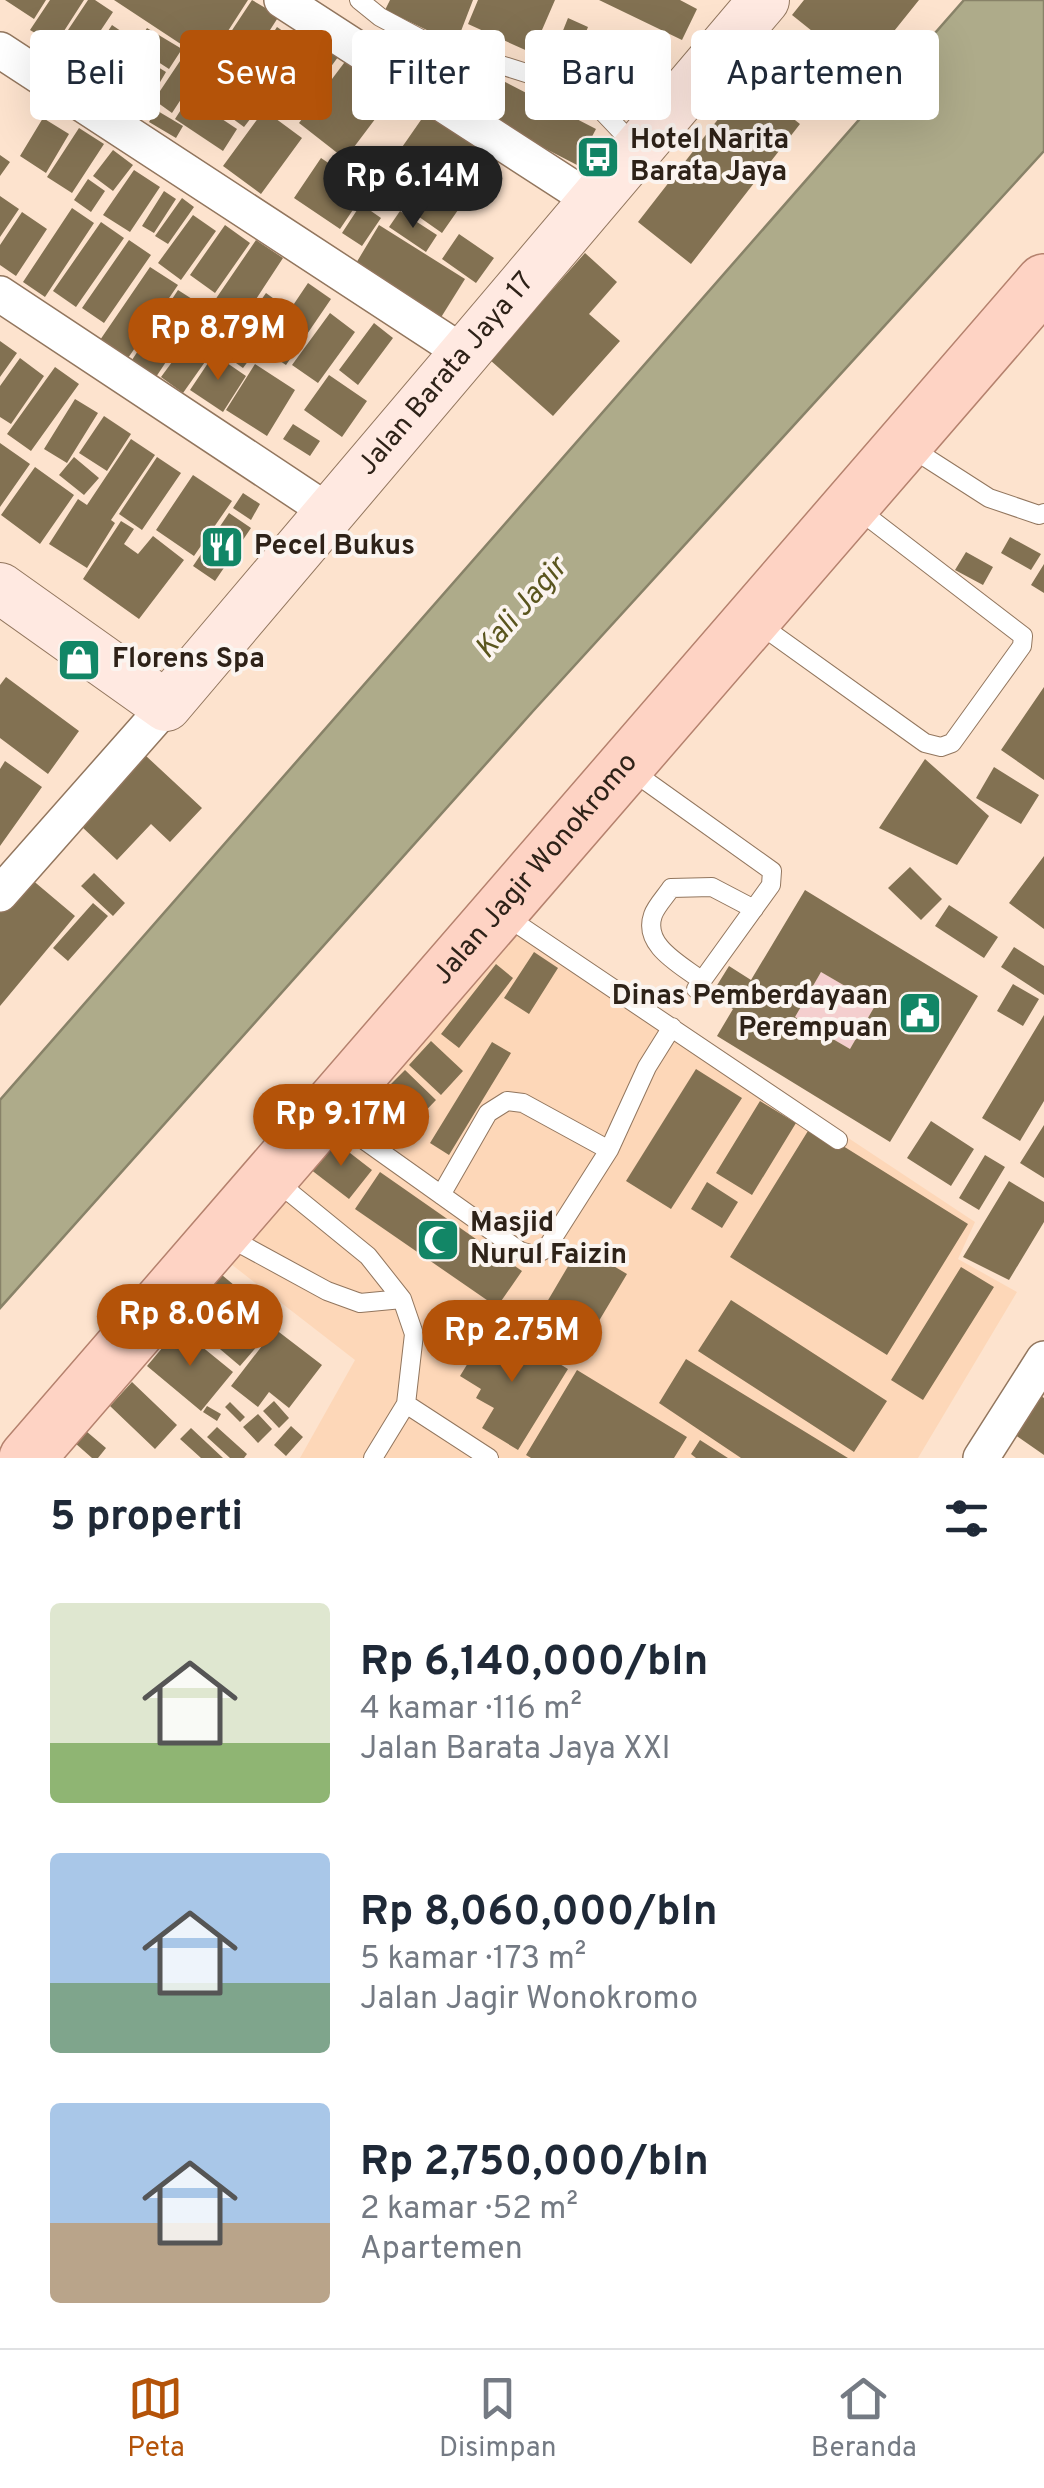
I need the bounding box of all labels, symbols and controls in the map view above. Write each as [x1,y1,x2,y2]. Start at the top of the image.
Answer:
chip: Beli [30,30,160,120]
chip: Sewa [180,30,332,120]
chip: Filter [352,30,505,120]
chip: Baru [525,30,671,120]
chip: Apartemen [691,30,939,120]
place label: Hotel Narita Barata Jaya [630,123,789,191]
bus stop icon: Hotel Narita Barata Jaya [575,134,621,180]
pin: Rp 6.14M [310,146,516,231]
text: Rp 6.14M [345,158,481,198]
street label: Jalan Barata Jaya 17 [350,266,543,484]
pin: Rp 8.79M [115,298,321,383]
text: Rp 8.79M [150,310,286,350]
restaurant icon: Pecel Bukus [199,524,245,570]
place label: Pecel Bukus [254,529,415,565]
water label: Kali Jagir [468,549,578,667]
shop icon: Florens Spa [56,637,102,683]
place label: Florens Spa [112,642,265,678]
street label: Jalan Jagir Wonokromo [426,746,646,993]
place label: Dinas Pemberdayaan Perempuan [612,979,888,1047]
public building icon: Dinas Pemberdayaan Perempuan [897,990,943,1036]
pin: Rp 9.17M [238,1084,444,1169]
text: Rp 9.17M [275,1096,407,1136]
place label: Masjid Nurul Faizin [470,1206,627,1274]
mosque icon: Masjid Nurul Faizin [415,1217,461,1263]
pin: Rp 8.06M [87,1284,293,1369]
text: Rp 8.06M [119,1296,261,1336]
pin: Rp 2.75M [409,1300,615,1385]
text: Rp 2.75M [444,1312,580,1352]
icon: filters [939,1491,994,1546]
text: 5 properti [50,1492,243,1545]
text: Rp 6,140,000/bln [360,1637,708,1690]
icon: home [130,1643,250,1763]
text: 4 kamar · 116 m² [360,1690,582,1730]
text: Jalan Barata Jaya XXI [360,1730,670,1770]
text: Rp 8,060,000/bln [360,1887,718,1940]
icon: home [130,1893,250,2013]
text: 5 kamar · 173 m² [360,1940,586,1980]
text: Jalan Jagir Wonokromo [360,1980,698,2020]
text: Rp 2,750,000/bln [360,2137,709,2190]
icon: home [130,2143,250,2263]
text: 2 kamar · 52 m² [360,2190,578,2230]
text: Apartemen [360,2230,523,2270]
tab: Peta [127,2371,185,2467]
tab: Disimpan [439,2371,557,2467]
tab: Beranda [811,2371,917,2467]

